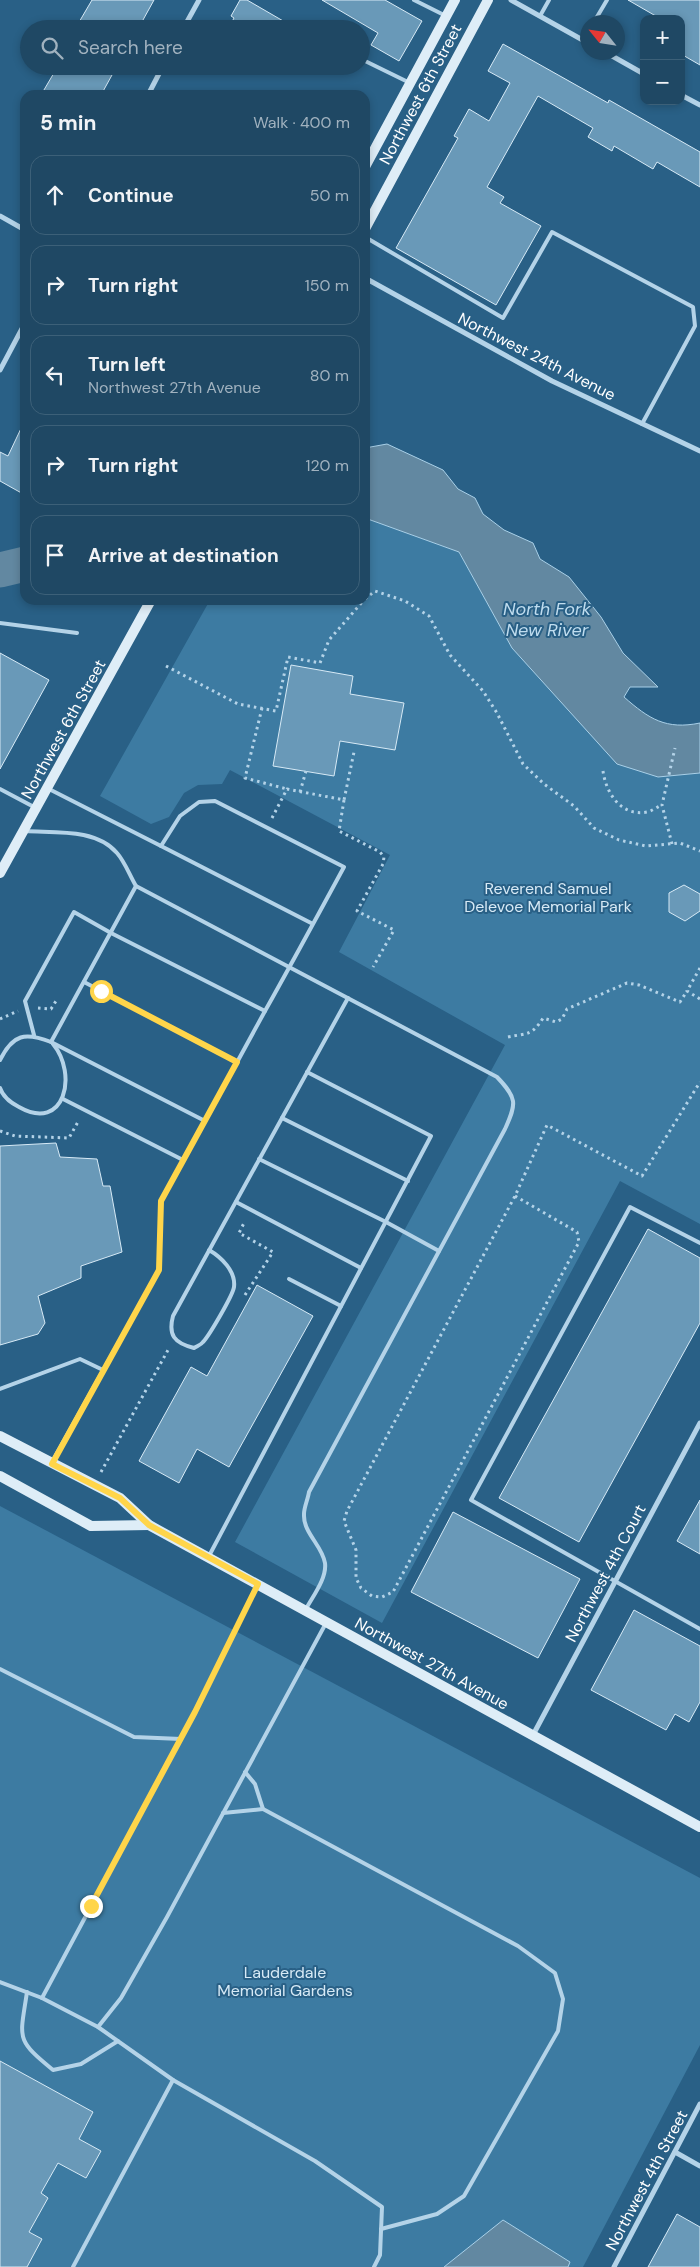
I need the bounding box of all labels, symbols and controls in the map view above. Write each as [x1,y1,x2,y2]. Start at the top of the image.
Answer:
north arrow [580,15,625,60]
map controls [640,15,685,105]
button: + [640,15,685,60]
search box [20,20,370,75]
street label: Northwest 6th Street [374,20,466,168]
icon: search [38,34,66,62]
text: Search here [78,35,183,60]
button: − [640,60,685,105]
text: 5 min [40,109,96,137]
text: Walk · 400 m [253,112,350,133]
icon: ahead [41,181,69,209]
text: Continue [88,183,174,208]
text: 50 m [310,185,349,206]
icon: right [41,271,69,299]
text: Turn right [88,273,178,298]
text: 150 m [305,275,349,296]
street label: Northwest 24th Avenue [455,308,619,405]
text: Turn left [88,352,166,377]
icon: left [41,361,69,389]
text: 80 m [310,365,349,386]
text: Northwest 27th Avenue [88,377,261,398]
icon: right [41,451,69,479]
text: Turn right [88,453,178,478]
text: 120 m [305,455,349,476]
icon: arrive [41,541,69,569]
text: Arrive at destination [88,543,279,568]
water label: North Fork New River [503,597,592,642]
street label: Northwest 6th Street [16,656,111,803]
park label: Reverend Samuel Delevoe Memorial Park [464,878,632,917]
route start [90,980,113,1003]
street label: Northwest 4th Court [560,1501,651,1646]
street label: Northwest 27th Avenue [351,1612,512,1714]
route end [80,1895,103,1918]
park label: Lauderdale Memorial Gardens [217,1962,353,2001]
street label: Northwest 4th Street [601,2106,692,2254]

